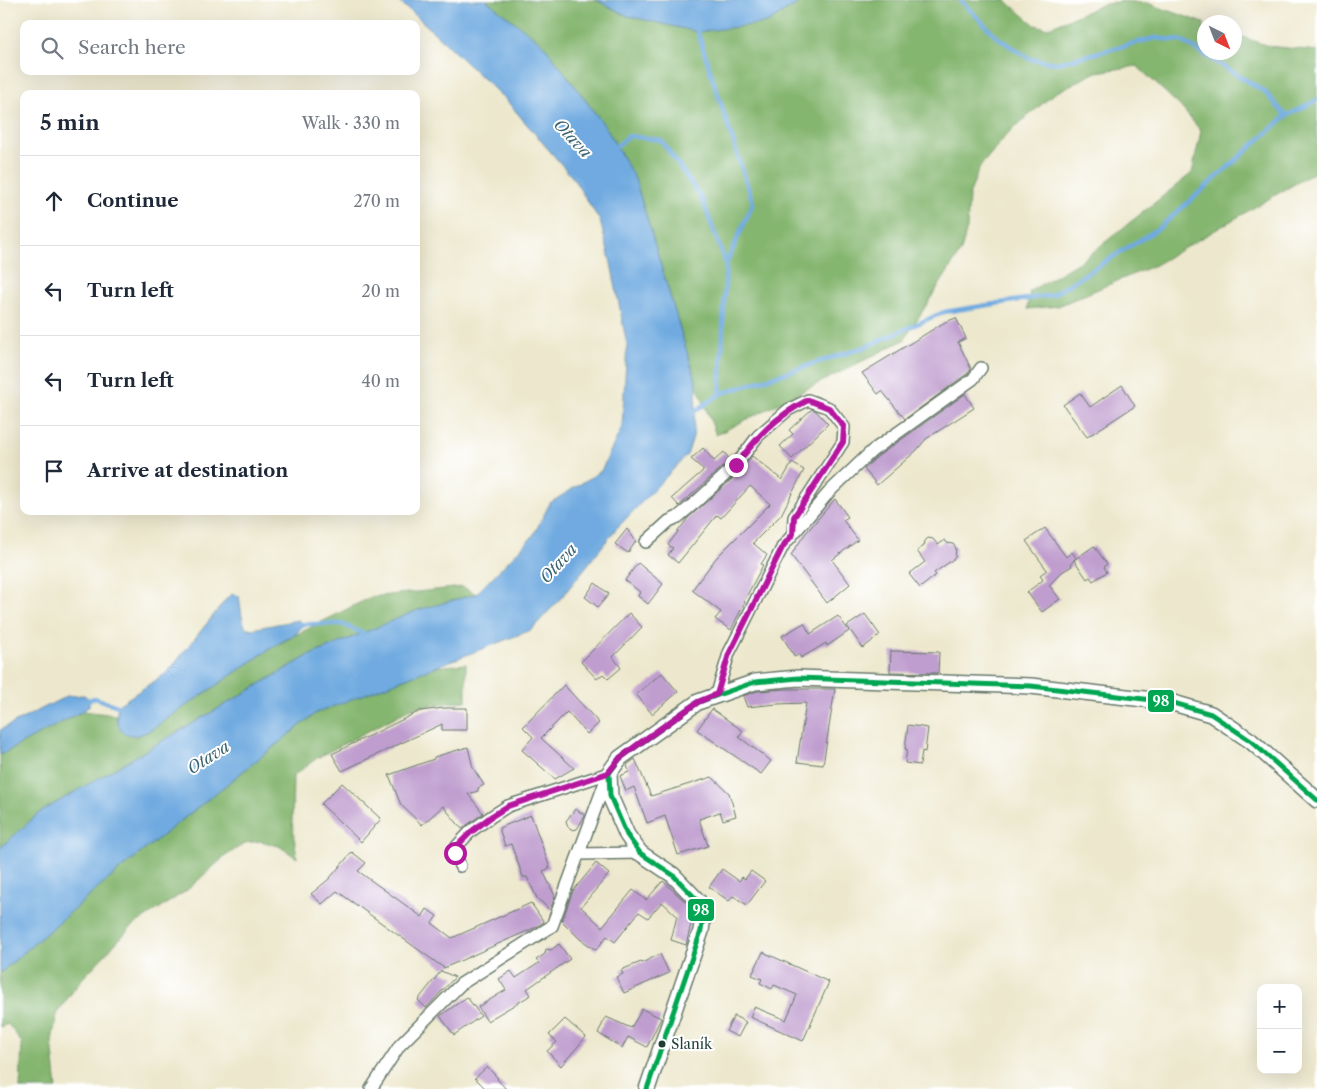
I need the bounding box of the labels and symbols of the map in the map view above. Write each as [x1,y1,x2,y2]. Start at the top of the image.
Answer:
north arrow [1197,15,1242,60]
water label: Otava [550,114,596,162]
route end [725,454,748,477]
water label: Otava [535,539,581,587]
line badge: 98 [1147,689,1175,713]
text: 98 [1153,692,1169,710]
water label: Otava [183,736,233,778]
route start [444,842,467,865]
line badge: 98 [687,898,715,922]
text: 98 [693,901,709,919]
place label: Slaník [671,1035,713,1053]
marker: Slaník [657,1039,667,1049]

